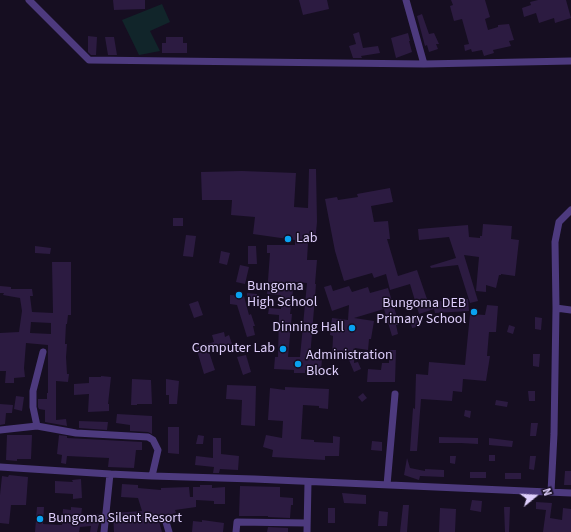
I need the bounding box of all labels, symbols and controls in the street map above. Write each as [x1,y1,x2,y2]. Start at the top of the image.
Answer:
place label: Lab [296,231,318,247]
marker: Lab [283,234,293,244]
place label: Bungoma High School [247,279,317,312]
marker: Bungoma High School [234,290,244,300]
place label: Bungoma DEB Primary School [376,296,466,328]
marker: Bungoma DEB Primary School [469,307,479,317]
place label: Dinning Hall [272,320,344,336]
marker: Dinning Hall [347,323,357,333]
place label: Computer Lab [192,341,275,357]
marker: Computer Lab [278,344,288,354]
place label: Administration Block [306,348,393,380]
marker: Administration Block [293,359,303,369]
north arrow [515,476,555,516]
text: N [539,486,555,498]
place label: Bungoma Silent Resort [48,511,182,527]
marker: Bungoma Silent Resort [35,514,45,524]

